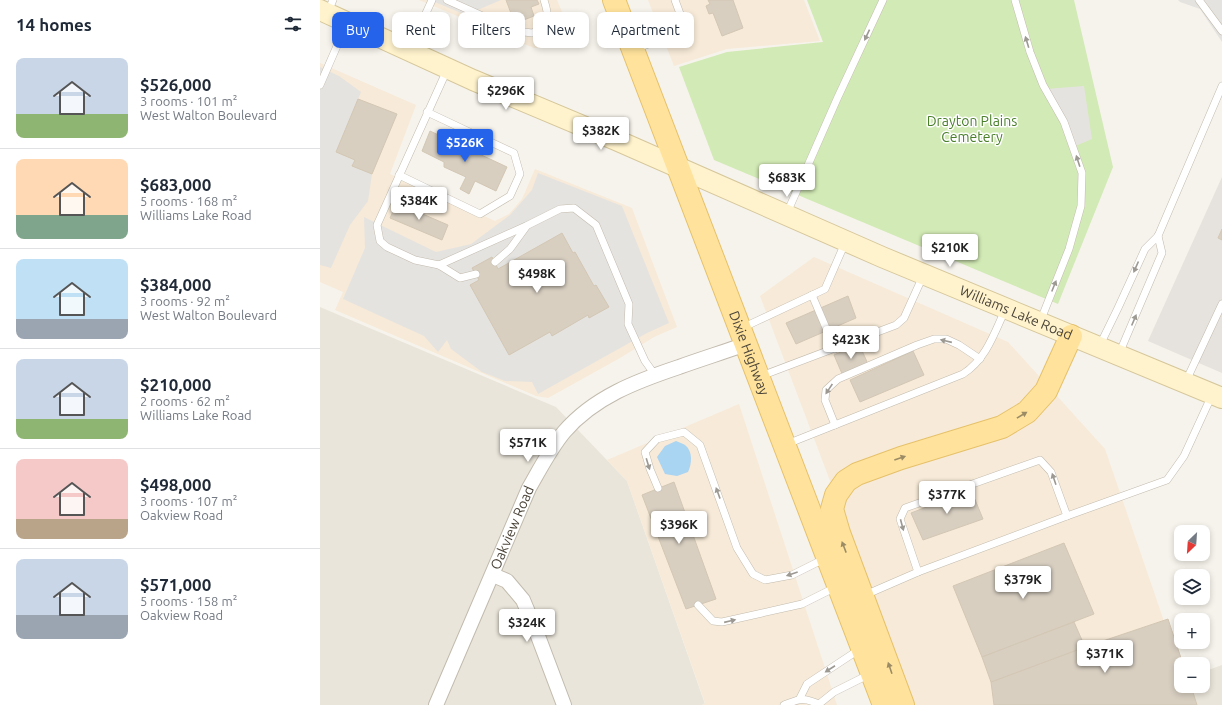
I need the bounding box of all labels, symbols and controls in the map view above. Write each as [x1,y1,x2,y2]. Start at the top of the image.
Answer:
chip: Buy [332,12,384,48]
chip: Rent [392,12,450,48]
chip: Filters [458,12,525,48]
chip: New [533,12,589,48]
chip: Apartment [597,12,694,48]
icon: filters [282,13,304,35]
text: 14 homes [16,15,92,34]
one-way arrow [864,30,870,41]
one-way arrow [1024,36,1030,48]
icon: home [48,74,96,122]
text: $526,000 [140,75,211,94]
pin: $296K [478,77,534,111]
text: $296K [487,83,525,97]
text: 3 rooms · 101 m² [140,94,237,108]
text: West Walton Boulevard [140,108,277,122]
park label: Drayton Plains Cemetery [927,113,1017,145]
pin: $382K [573,117,629,151]
text: $382K [582,123,620,137]
pin: $526K [437,129,493,163]
text: $526K [446,135,484,149]
one-way arrow [1075,155,1081,167]
pin: $683K [759,164,815,198]
text: $683K [768,170,806,184]
icon: home [48,175,96,223]
text: $683,000 [140,175,211,194]
pin: $384K [391,187,447,221]
text: $384K [400,193,438,207]
text: 5 rooms · 168 m² [140,194,237,208]
text: Williams Lake Road [140,208,252,222]
pin: $210K [922,234,978,268]
text: $210K [931,240,969,254]
pin: $498K [509,260,565,294]
one-way arrow [1133,262,1139,273]
text: $498K [518,266,556,280]
icon: home [48,275,96,323]
text: $384,000 [140,275,211,294]
one-way arrow [1051,280,1057,291]
street label: Williams Lake Road [957,282,1075,343]
text: 3 rooms · 92 m² [140,294,230,308]
text: West Walton Boulevard [140,308,277,322]
street label: Dixie Highway [726,309,773,398]
one-way arrow [1132,313,1138,325]
pin: $423K [823,326,879,360]
text: $423K [832,332,870,346]
one-way arrow [940,337,953,343]
icon: home [48,375,96,423]
text: $210,000 [140,375,211,394]
one-way arrow [826,383,833,394]
text: 2 rooms · 62 m² [140,394,230,408]
text: Williams Lake Road [140,408,252,422]
one-way arrow [1016,411,1028,418]
pin: $571K [500,429,556,463]
text: $571K [509,435,547,449]
one-way arrow [894,455,906,461]
one-way arrow [645,458,651,470]
one-way arrow [1050,473,1056,485]
icon: home [48,475,96,523]
text: $498,000 [140,475,211,494]
pin: $377K [919,481,975,515]
street label: Oakview Road [487,483,537,572]
one-way arrow [714,487,720,499]
text: $377K [928,487,966,501]
text: 3 rooms · 107 m² [140,494,237,508]
text: Oakview Road [140,508,223,522]
pin: $396K [651,511,707,545]
text: $396K [660,517,698,531]
one-way arrow [900,519,906,531]
north arrow [1174,525,1210,561]
map controls [1174,525,1210,693]
one-way arrow [841,540,847,552]
pin: $379K [995,566,1051,600]
button: layers [1174,569,1210,605]
one-way arrow [786,571,798,577]
text: $379K [1004,572,1042,586]
icon: home [48,575,96,623]
text: $571,000 [140,575,211,594]
text: 5 rooms · 158 m² [140,594,237,608]
text: Oakview Road [140,608,223,622]
pin: $324K [499,609,555,643]
button: + [1174,613,1210,649]
text: $324K [508,615,546,629]
one-way arrow [723,617,736,623]
pin: $371K [1077,640,1133,674]
text: $371K [1086,646,1124,660]
button: − [1174,657,1210,693]
one-way arrow [887,662,893,674]
one-way arrow [825,665,835,673]

